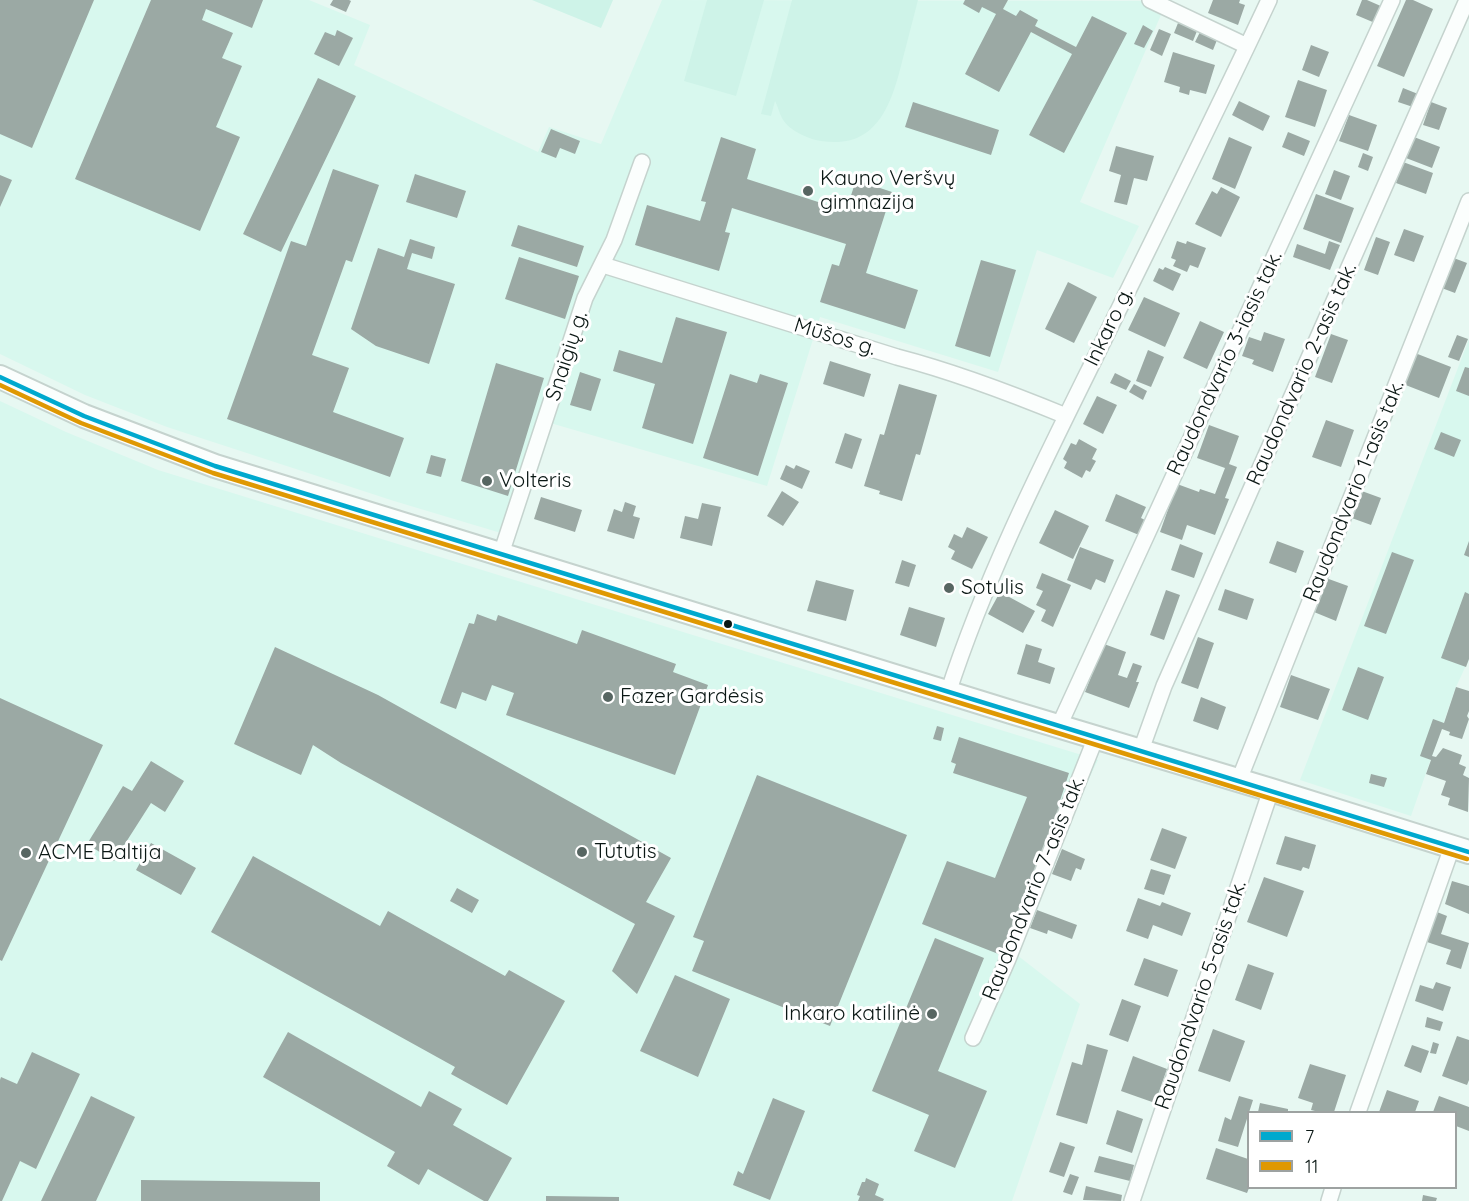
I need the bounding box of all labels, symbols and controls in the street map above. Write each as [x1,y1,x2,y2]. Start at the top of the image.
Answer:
place label: Kauno Veršvų gimnazija [820,166,956,216]
marker: Kauno Veršvų gimnazija [801,184,815,198]
street label: Raudondvario 3-iasis tak. [1162,247,1288,479]
street label: Raudondvario 2-asis tak. [1241,259,1363,489]
street label: Inkaro g. [1079,284,1139,370]
street label: Snaigių g. [541,308,593,404]
street label: Mūšos g. [791,313,879,361]
street label: Raudondvario 1-asis tak. [1298,376,1410,606]
place label: Volteris [499,468,571,494]
marker: Volteris [480,474,494,488]
place label: Sotulis [961,575,1024,601]
marker: Sotulis [942,581,956,595]
unlabelled marker [722,618,734,630]
place label: Fazer Gardėsis [620,684,764,710]
marker: Fazer Gardėsis [601,690,615,704]
street label: Raudondvario 7-asis tak. [977,772,1091,1004]
place label: Tututis [594,839,657,865]
place label: ACME Baltija [38,840,161,866]
marker: Tututis [575,845,589,859]
marker: ACME Baltija [19,846,33,860]
street label: Raudondvario 5-asis tak. [1150,877,1252,1113]
place label: Inkaro katilinė [784,1001,920,1027]
marker: Inkaro katilinė [925,1007,939,1021]
legend [1247,1111,1457,1189]
text: 7 [1305,1125,1314,1148]
text: 11 [1305,1155,1318,1178]

